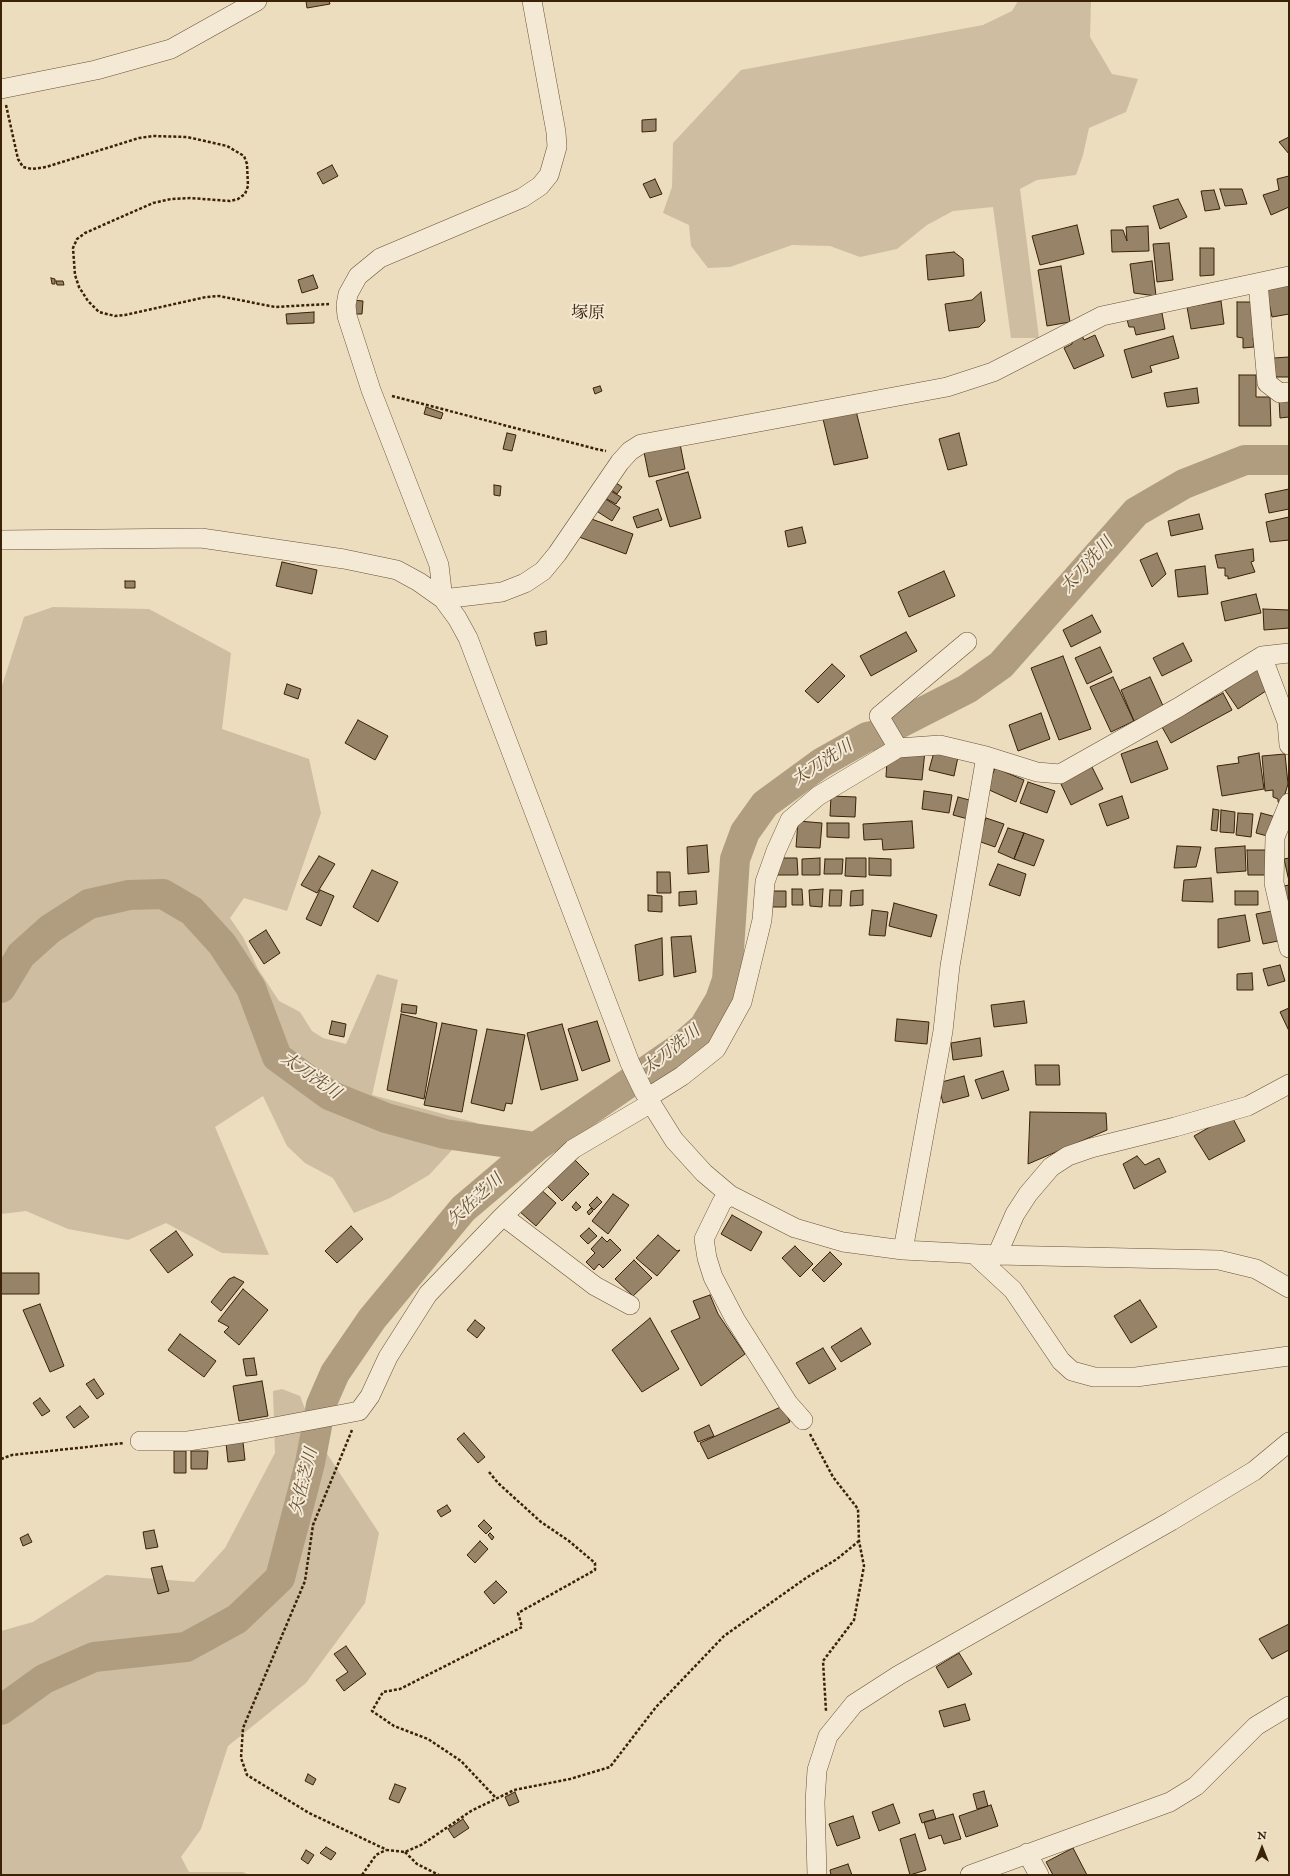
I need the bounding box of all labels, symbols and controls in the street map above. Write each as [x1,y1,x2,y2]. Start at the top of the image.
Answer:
district label: 塚原 [571,305,605,325]
water label: 太刀洗川 [1058,534,1118,598]
water label: 太刀洗川 [789,737,857,791]
water label: 太刀洗川 [639,1022,705,1080]
water label: 太刀洗川 [276,1049,344,1105]
water label: 矢佐芝川 [444,1170,508,1232]
water label: 矢佐芝川 [287,1447,323,1517]
north arrow [1242,1828,1282,1868]
text: N [1257,1829,1267,1843]

